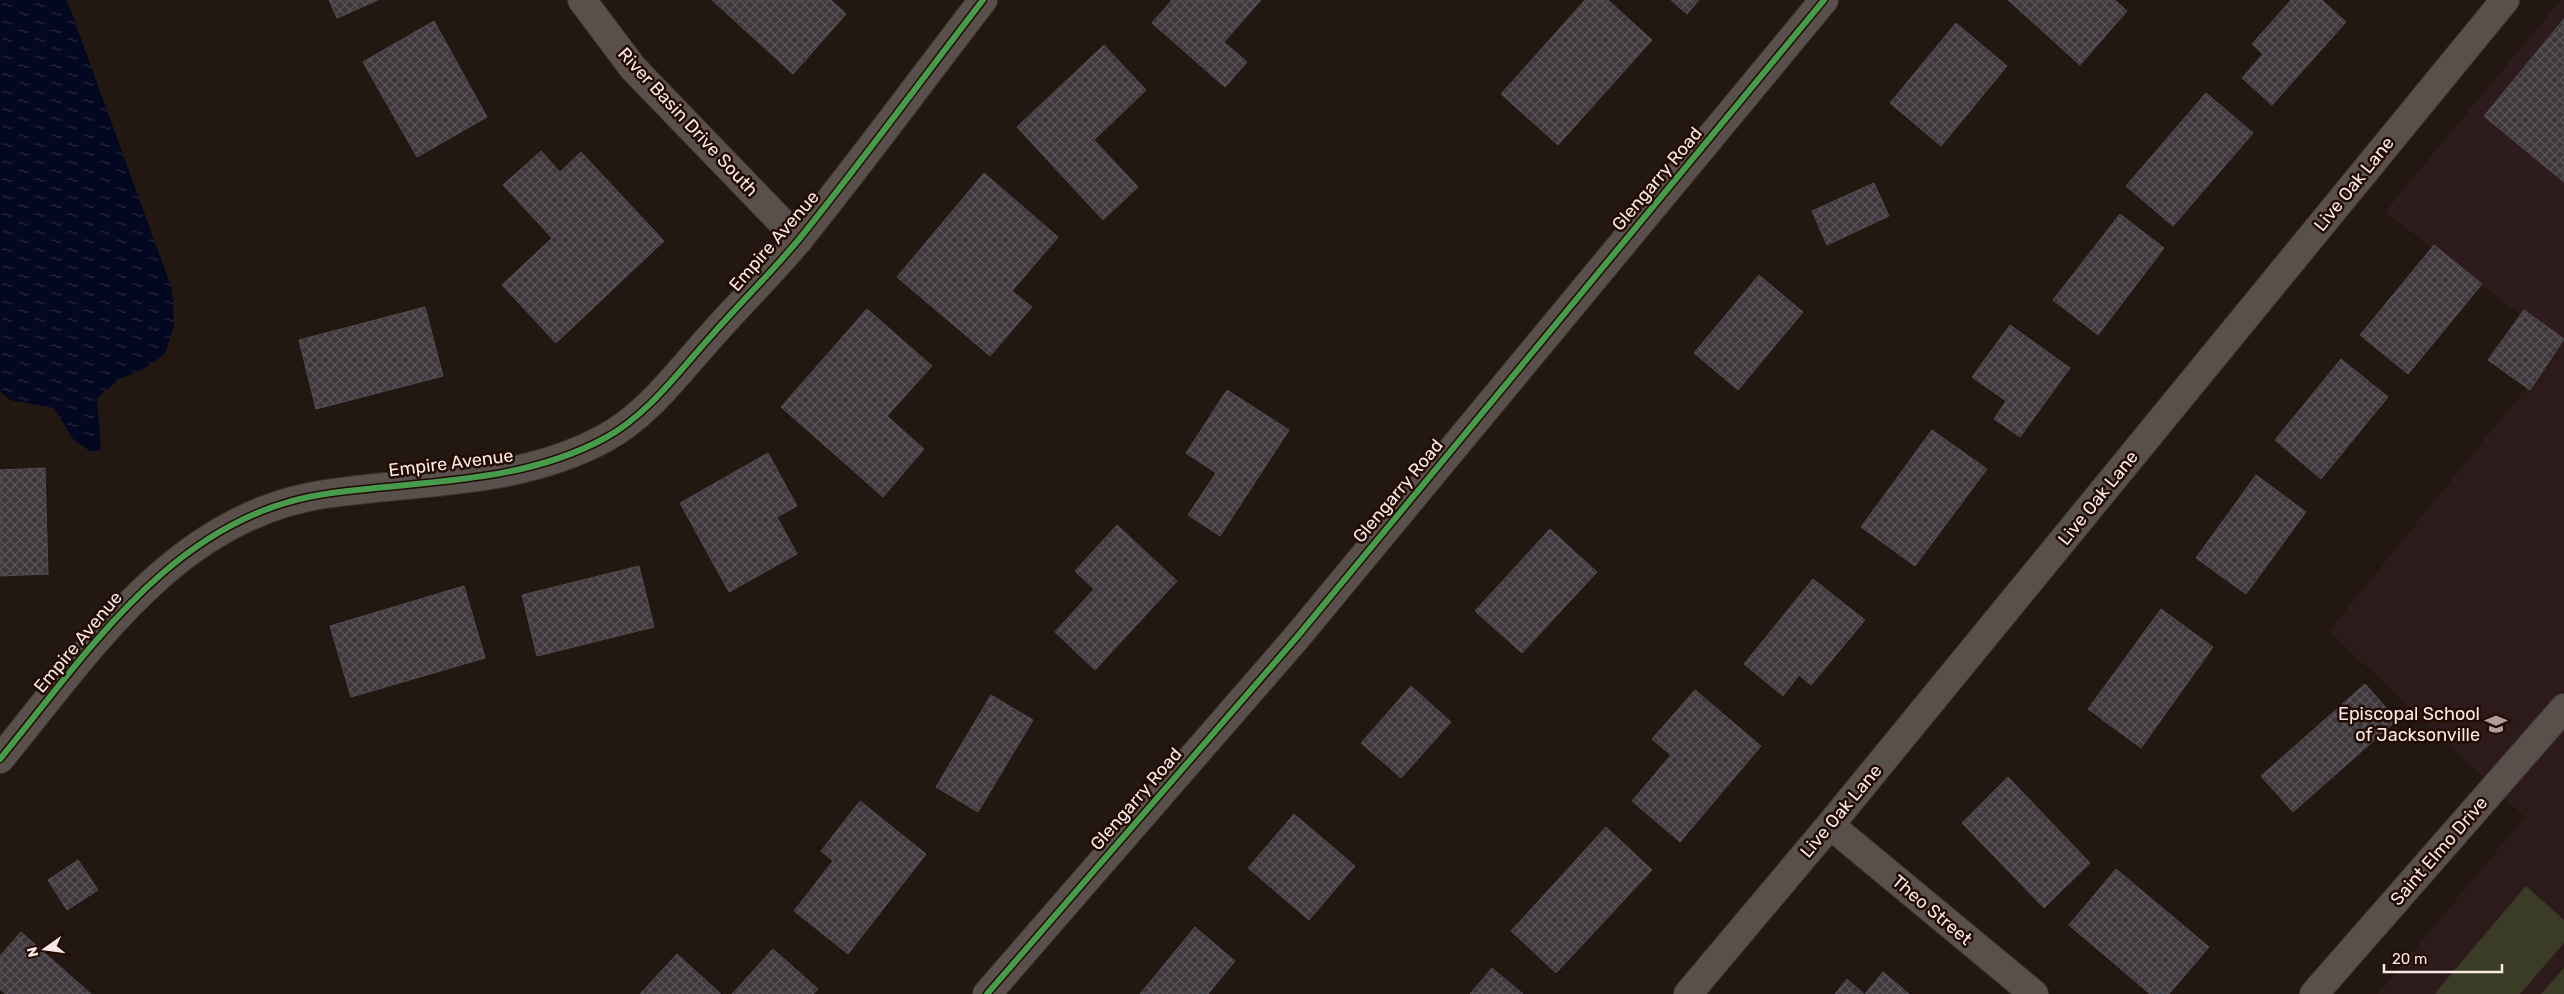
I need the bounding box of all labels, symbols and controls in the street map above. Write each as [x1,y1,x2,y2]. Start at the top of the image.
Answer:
street label: River Basin Drive South [613,43,763,201]
street label: Glengarry Road [1607,123,1707,235]
street label: Live Oak Lane [2309,132,2399,236]
street label: Empire Avenue [724,186,824,296]
street label: Glengarry Road [1348,435,1448,547]
street label: Empire Avenue [387,444,515,482]
street label: Live Oak Lane [2053,446,2143,550]
street label: Empire Avenue [29,587,127,697]
place label: Episcopal School of Jacksonville [2338,703,2480,746]
school or university icon: Episcopal School of Jacksonville [2483,711,2509,737]
street label: Glengarry Road [1086,743,1186,855]
street label: Live Oak Lane [1796,760,1886,862]
street label: Saint Elmo Drive [2386,792,2492,910]
street label: Theo Street [1887,870,1977,950]
north arrow [20,924,70,974]
scale bar [2384,942,2502,974]
text: N [23,945,42,959]
text: 20 m [2392,950,2427,968]

